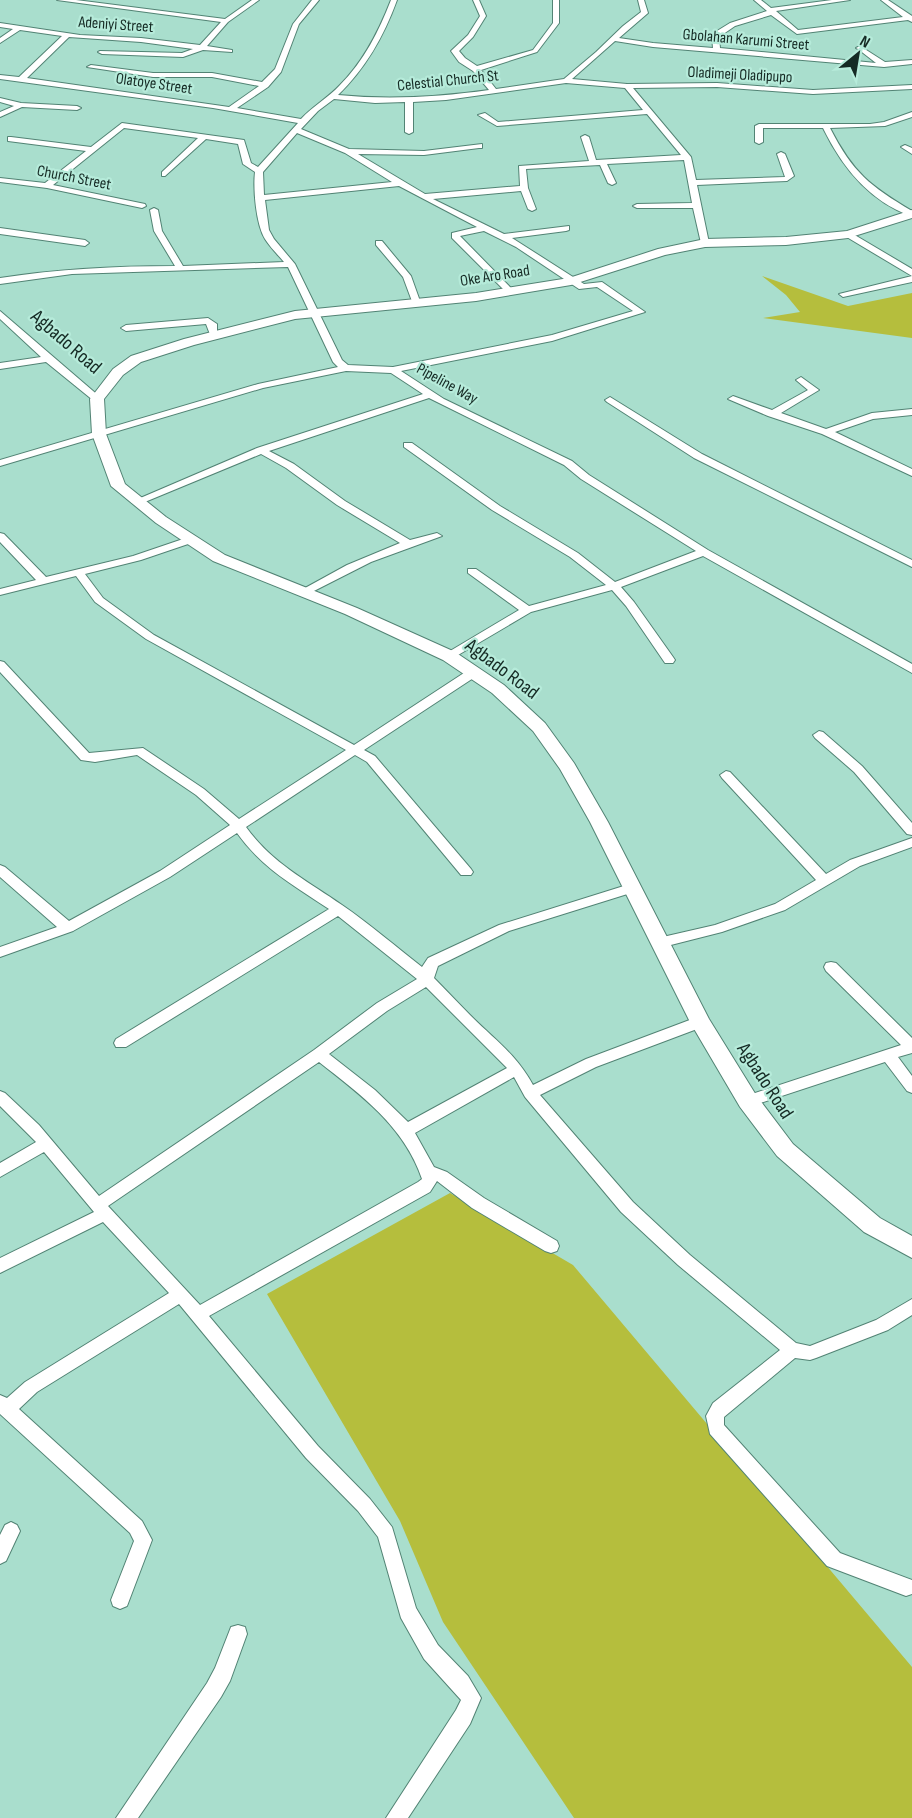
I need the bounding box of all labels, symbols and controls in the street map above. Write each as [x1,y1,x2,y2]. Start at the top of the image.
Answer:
street label: Adeniyi Street [77,13,154,37]
north arrow [828,24,888,84]
street label: Gbolahan Karumi Street [682,25,810,55]
text: N [856,32,873,53]
street label: Oladimeji Oladipupo [687,63,793,87]
street label: Celestial Church St [396,66,500,96]
street label: Olatoye Street [115,69,194,99]
street label: Church Street [35,162,113,195]
street label: Oke Aro Road [459,261,531,291]
street label: Agbado Road [25,304,106,379]
street label: Pipeline Way [413,359,481,409]
street label: Agbado Road [460,633,544,704]
street label: Agbado Road [731,1038,798,1124]

